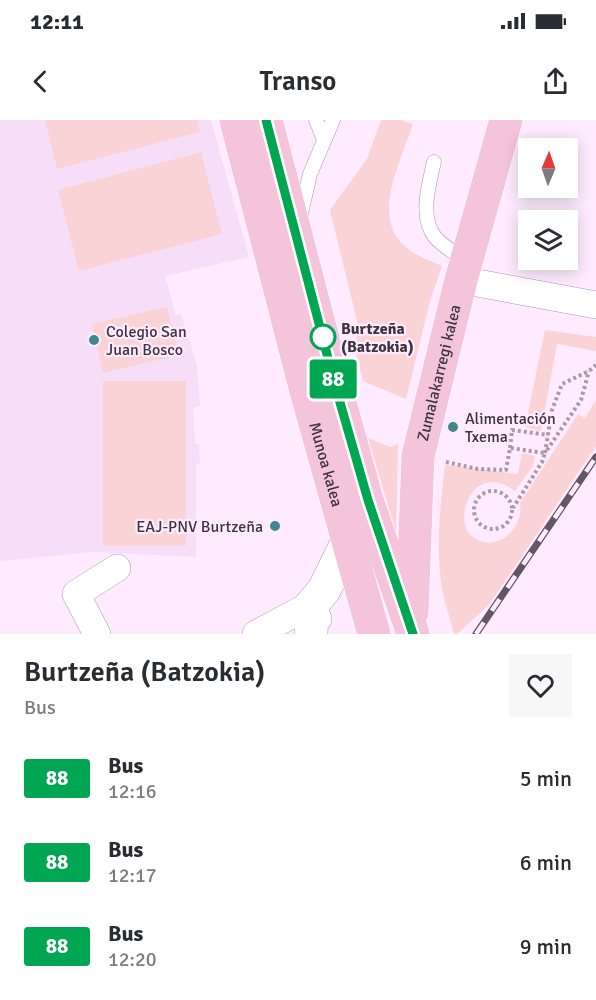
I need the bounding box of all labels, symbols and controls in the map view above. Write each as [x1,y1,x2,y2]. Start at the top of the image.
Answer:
text: 12:11 [30,8,84,35]
icon: back [24,65,57,98]
text: Transo [260,65,336,98]
icon: share [539,65,572,98]
north arrow [518,138,578,198]
map controls [518,138,578,270]
button: layers [518,210,578,270]
street label: Zumalakarregi kalea [413,302,466,443]
place label: Burtzeña (Batzokia) [341,319,414,357]
place label: Colegio San Juan Bosco [106,322,187,360]
marker: Burtzeña (Batzokia) [310,324,336,350]
marker: Colegio San Juan Bosco [87,333,101,347]
line badge: 88 [306,360,360,398]
text: 88 [322,366,344,392]
place label: Alimentación Txema [465,409,556,447]
street label: Munoa kalea [304,420,347,509]
marker: Alimentación Txema [446,420,460,434]
place label: EAJ-PNV Burtzeña [136,517,263,537]
marker: EAJ-PNV Burtzeña [268,519,282,533]
button: heart [509,654,572,717]
text: Burtzeña (Batzokia) [24,655,265,689]
text: Bus [24,695,56,720]
text: Bus [108,752,143,779]
text: 88 [46,765,68,791]
text: 5 min [520,765,572,792]
text: 12:16 [108,779,157,804]
text: Bus [108,836,143,863]
text: 88 [46,849,68,875]
text: 6 min [520,849,572,876]
text: 12:17 [108,863,157,888]
text: Bus [108,920,143,947]
text: 88 [46,933,68,959]
text: 9 min [520,933,572,960]
text: 12:20 [108,947,157,972]

